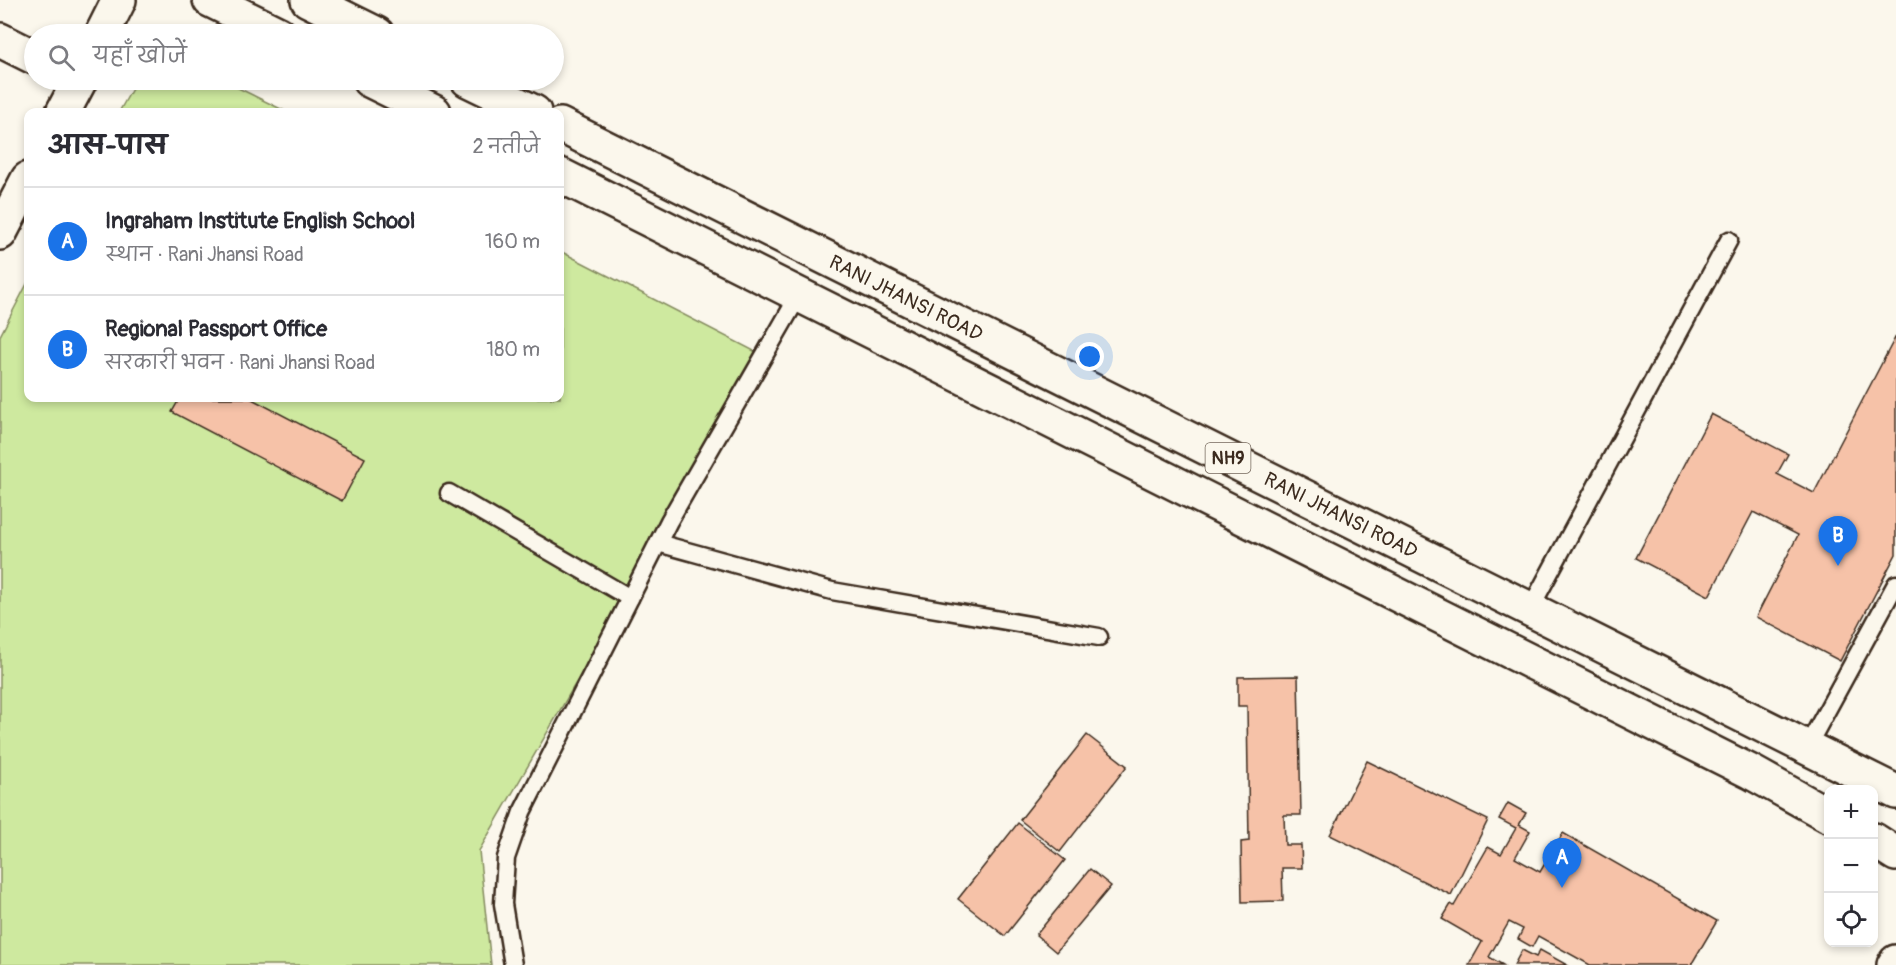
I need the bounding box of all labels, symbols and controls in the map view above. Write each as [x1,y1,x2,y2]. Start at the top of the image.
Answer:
search box [24,24,564,90]
icon: search [45,41,78,74]
text: यहाँ खोजें [93,42,187,70]
text: आस-पास [48,130,167,162]
text: 2 नतीजे [473,134,540,159]
text: Ingraham Institute English School [105,207,415,235]
text: A [61,229,74,254]
text: 160 m [485,229,540,254]
text: स्थान · Rani Jhansi Road [105,242,304,267]
street label: RANI JHANSI ROAD [825,250,987,347]
text: Regional Passport Office [105,315,327,343]
text: B [62,337,73,362]
text: 180 m [486,337,540,362]
your location [1075,342,1104,371]
text: सरकारी भवन · Rani Jhansi Road [105,350,375,375]
road number: NH9 [1206,443,1250,473]
street label: RANI JHANSI ROAD [1260,467,1422,564]
pin: B [1818,516,1858,566]
map controls [1824,785,1878,947]
button: + [1824,785,1878,839]
pin: A [1542,838,1582,888]
button: − [1824,839,1878,893]
button: locate [1824,893,1878,947]

